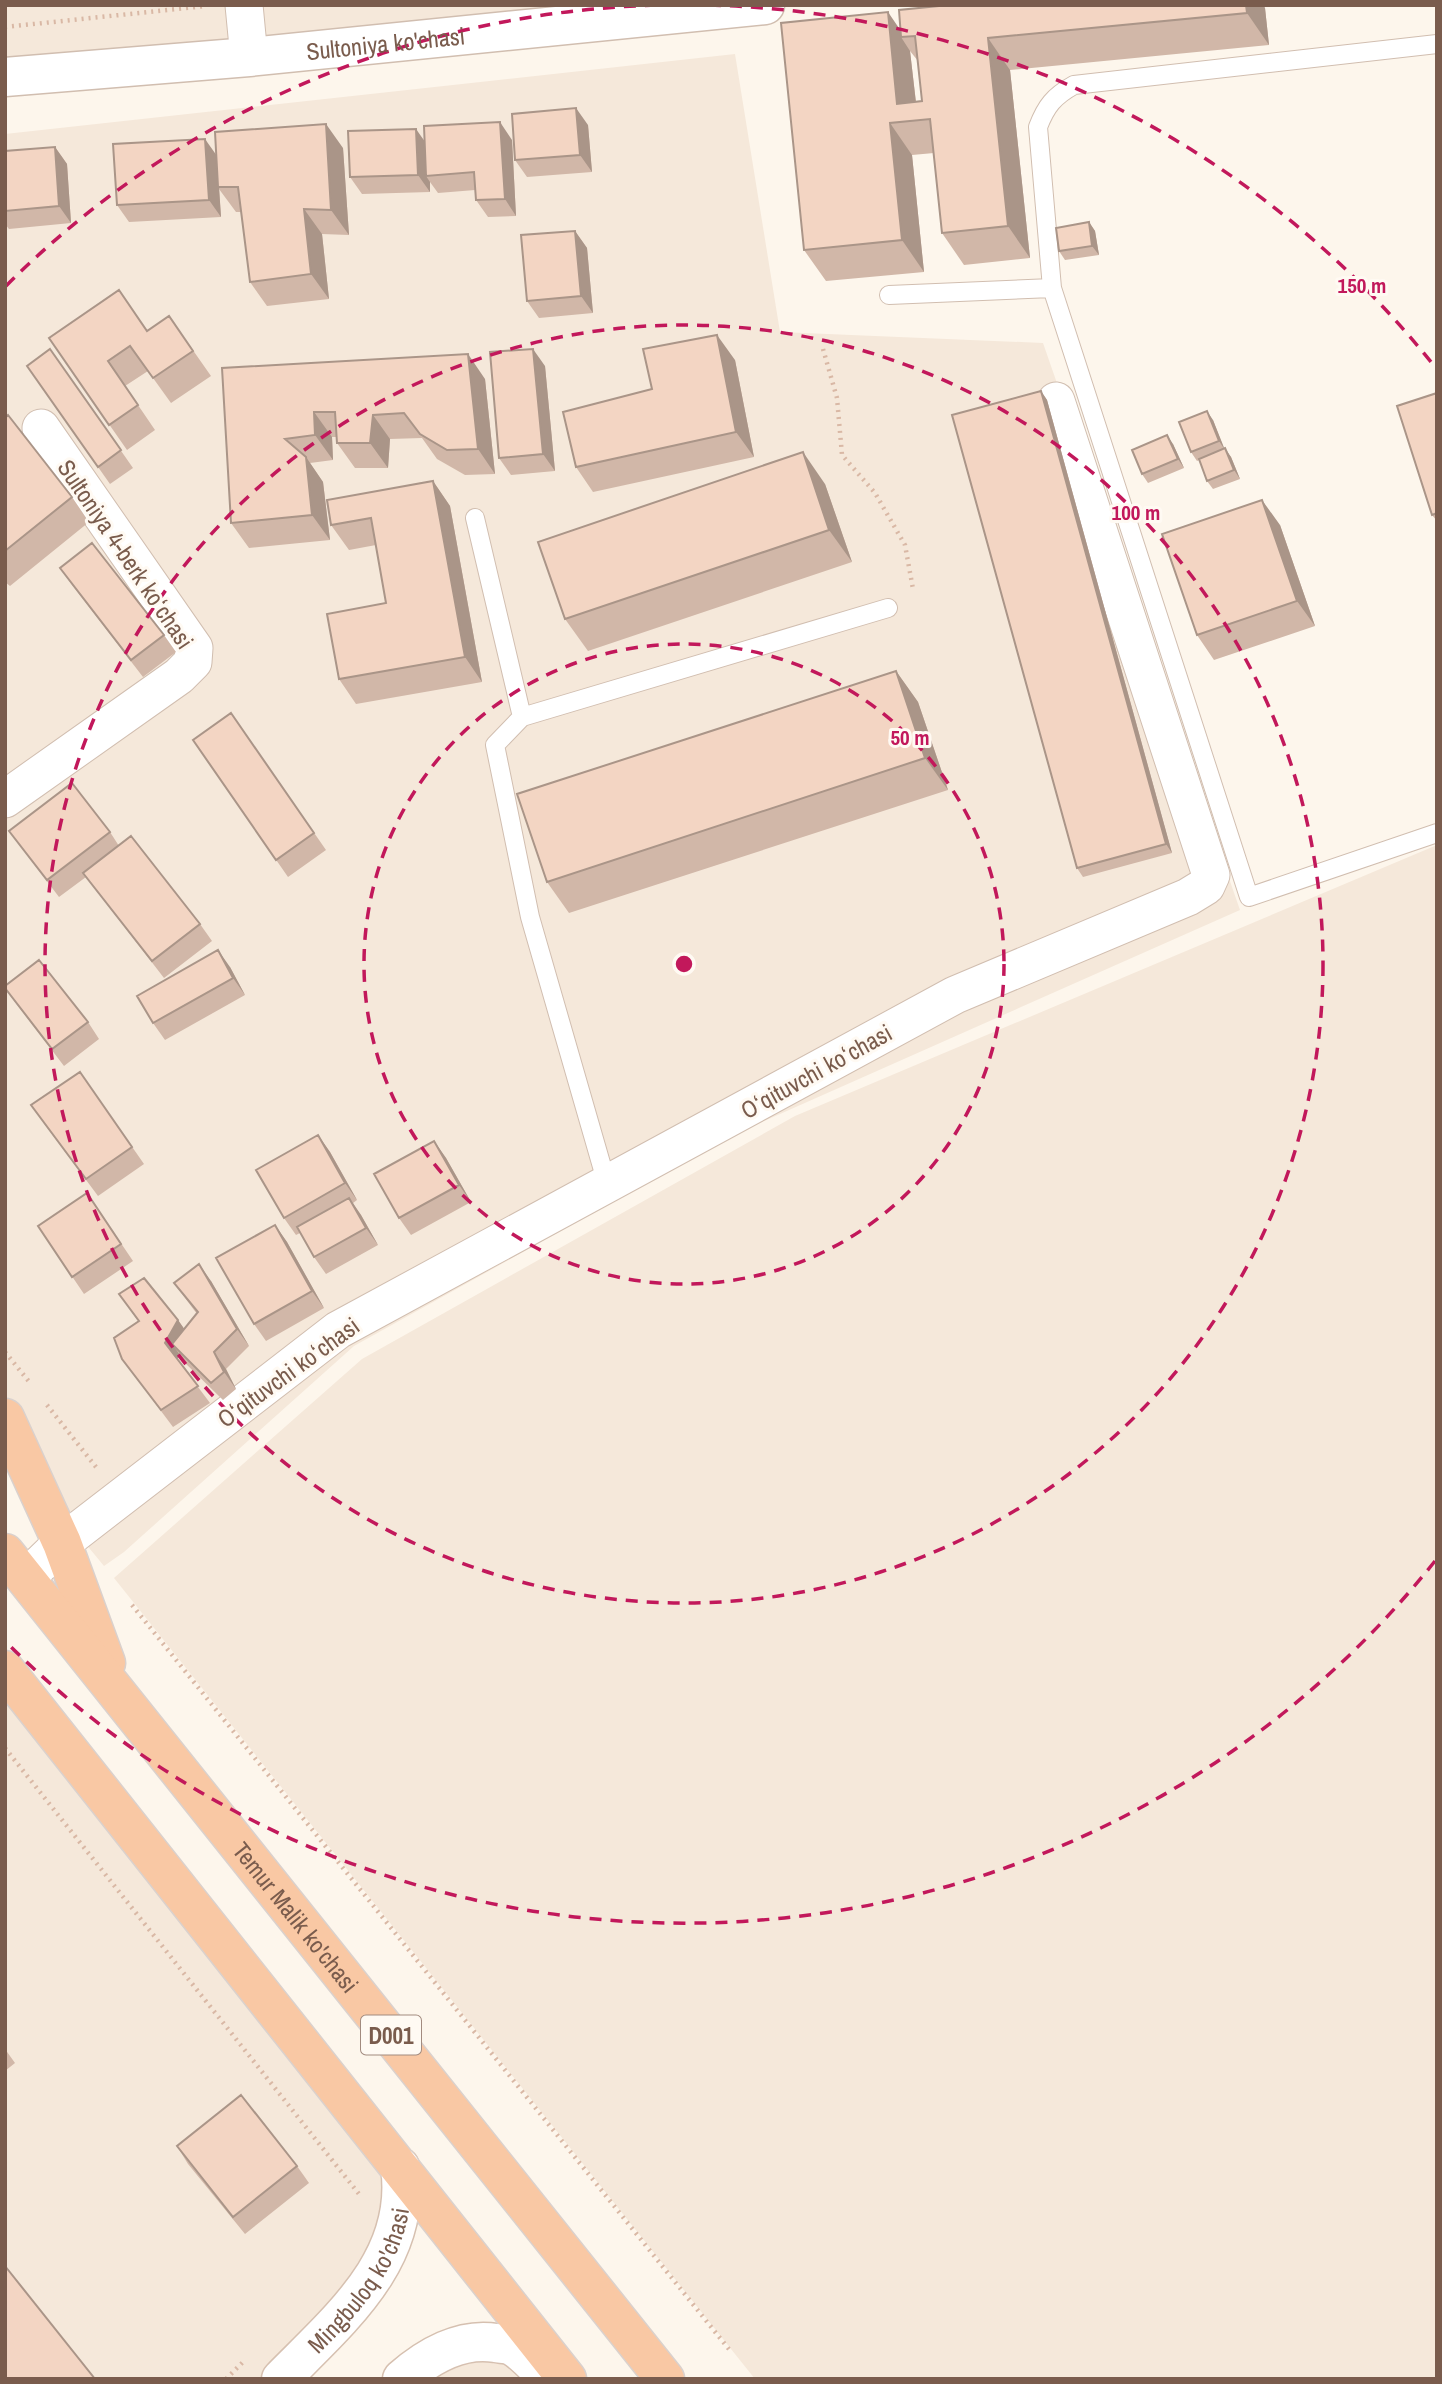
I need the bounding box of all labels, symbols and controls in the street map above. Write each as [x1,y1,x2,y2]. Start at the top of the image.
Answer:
street label: Sultoniya ko'chasi [305,19,466,67]
text: 150 m [1338,271,1386,300]
street label: Sultoniya 4-berk koʻchasi [51,453,201,655]
text: 100 m [1112,498,1160,527]
text: 50 m [890,723,930,752]
centre of rings [672,952,696,976]
street label: Oʻqituvchi koʻchasi [735,1016,897,1126]
street label: Oʻqituvchi koʻchasi [211,1310,365,1434]
street label: Temur Malik ko'chasi [226,1835,366,1999]
road number: D001 [361,2016,421,2054]
street label: Mingbuloq ko'chasi [300,2205,416,2360]

